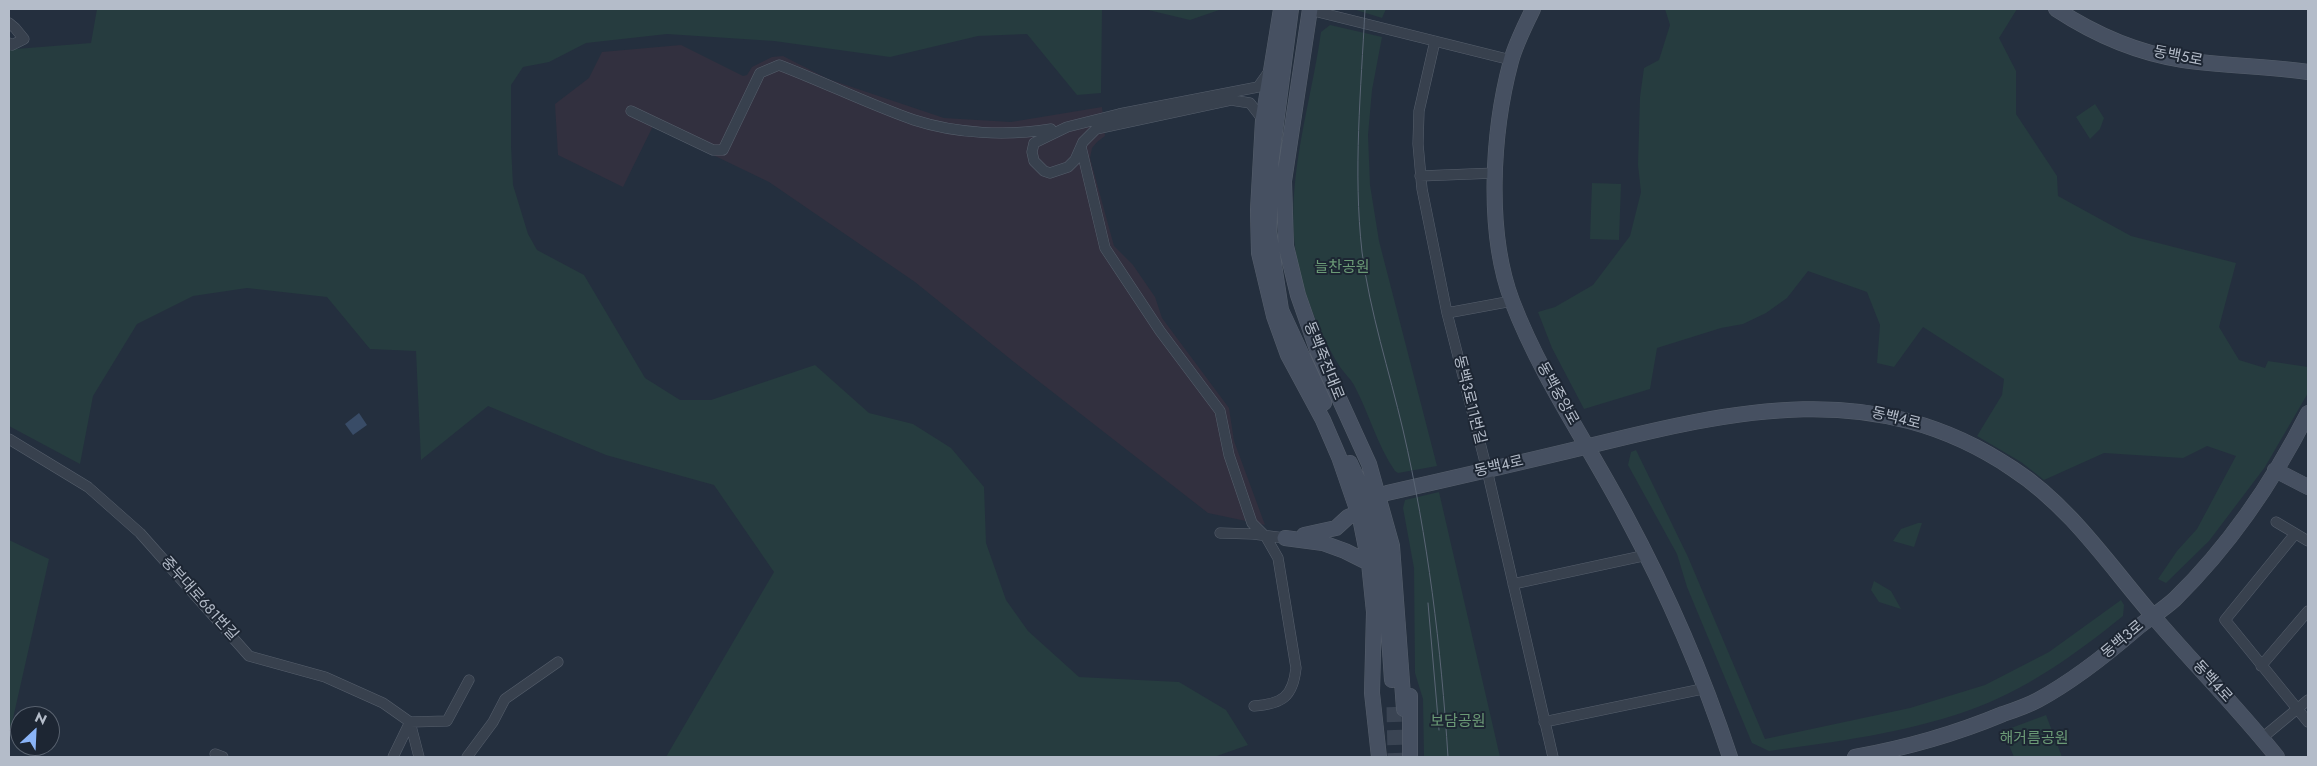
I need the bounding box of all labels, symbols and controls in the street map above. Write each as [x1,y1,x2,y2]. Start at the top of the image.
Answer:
street label: 동백5로 [2152,43,2204,71]
park label: 늘찬공원 [1314,259,1370,277]
street label: 동백죽전대로 [1299,319,1347,403]
street label: 동백3로11번길 [1449,354,1489,446]
street label: 동백중앙로 [1532,359,1582,429]
street label: 동백4로 [1869,404,1923,434]
street label: 동백4로 [1473,453,1525,481]
street label: 중부대로681번길 [157,553,241,645]
street label: 동백3로 [2098,617,2148,663]
street label: 동백4로 [2189,657,2235,707]
north arrow [10,706,60,756]
text: N [32,707,50,730]
park label: 보담공원 [1430,713,1486,731]
park label: 해거름공원 [2000,730,2068,748]

